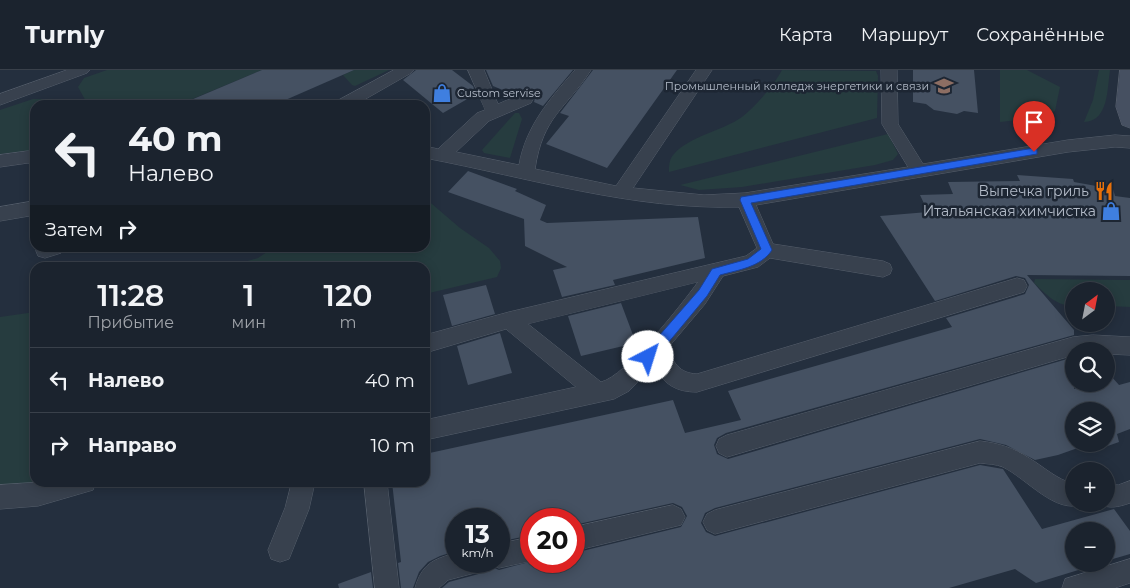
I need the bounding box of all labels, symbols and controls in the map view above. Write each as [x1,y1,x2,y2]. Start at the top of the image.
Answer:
text: Turnly [25,20,104,49]
text: Карта [779,24,833,46]
text: Маршрут [861,24,948,46]
text: Сохранённые [976,24,1105,46]
school or university icon: Промышленный колледж энергетики и связи [933,75,955,97]
place label: Промышленный колледж энергетики и связи [665,79,929,93]
shop icon: Custom servise [431,82,453,104]
place label: Custom servise [457,86,541,100]
pin [1013,101,1055,152]
icon: arrive [1020,108,1048,136]
text: 40 m [128,117,223,160]
icon: left [45,120,110,185]
text: Налево [128,160,214,187]
restaurant icon: Выпечка гриль [1093,180,1115,202]
place label: Выпечка гриль [979,182,1089,200]
shop icon: Итальянская химчистка [1100,200,1122,222]
place label: Итальянская химчистка [923,202,1096,220]
icon: right [113,215,141,243]
text: Затем [45,218,103,241]
text: 11:28 [97,277,164,314]
text: 1 [243,277,255,314]
text: 120 [323,277,373,314]
north arrow [1065,282,1115,332]
map controls [1065,282,1115,572]
text: Прибытие [87,313,174,332]
text: мин [232,313,266,332]
text: m [340,313,357,332]
position arrow [621,330,673,382]
button: search [1065,342,1115,392]
icon: left [45,366,73,394]
text: Налево [88,369,164,392]
text: 40 m [365,369,415,392]
button: layers [1065,402,1115,452]
icon: right [45,431,73,459]
text: Направо [88,434,177,457]
text: 10 m [370,434,415,457]
button: + [1065,462,1115,512]
speed limit sign: 20 [520,508,585,573]
text: 13 [465,519,490,549]
button: − [1065,522,1115,572]
text: km/h [461,545,494,560]

